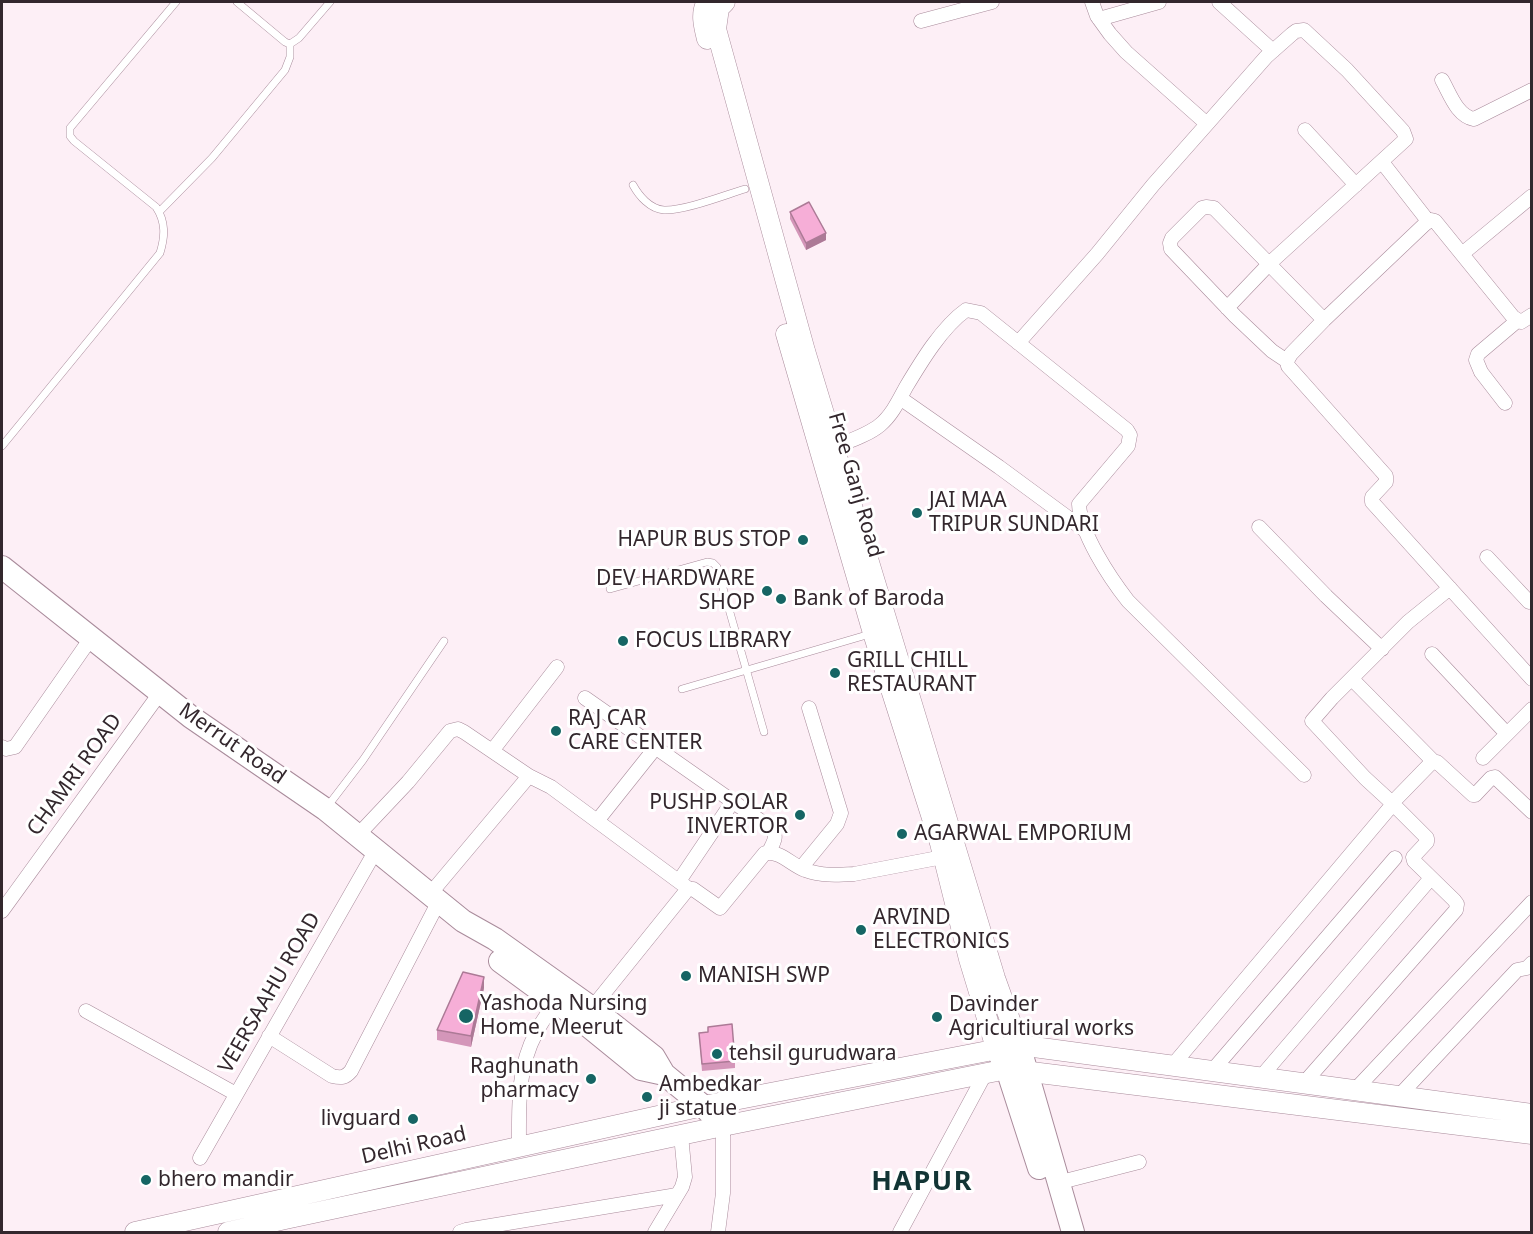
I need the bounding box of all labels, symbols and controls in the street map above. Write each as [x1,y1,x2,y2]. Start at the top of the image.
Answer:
street label: Free Ganj Road [822,410,888,560]
place label: JAI MAA TRIPUR SUNDARI [929,488,1099,538]
marker: JAI MAA TRIPUR SUNDARI [910,506,924,520]
place label: HAPUR BUS STOP [618,527,791,553]
marker: HAPUR BUS STOP [796,533,810,547]
place label: DEV HARDWARE SHOP [596,566,755,616]
marker: DEV HARDWARE SHOP [760,584,774,598]
place label: Bank of Baroda [793,586,945,612]
marker: Bank of Baroda [774,592,788,606]
place label: FOCUS LIBRARY [635,628,791,654]
marker: FOCUS LIBRARY [616,634,630,648]
place label: GRILL CHILL RESTAURANT [847,648,976,698]
marker: GRILL CHILL RESTAURANT [828,666,842,680]
street label: Merrut Road [174,698,290,790]
place label: RAJ CAR CARE CENTER [568,706,702,756]
street label: CHAMRI ROAD [22,709,128,841]
marker: RAJ CAR CARE CENTER [549,724,563,738]
place label: PUSHP SOLAR INVERTOR [649,790,788,840]
marker: PUSHP SOLAR INVERTOR [793,808,807,822]
place label: AGARWAL EMPORIUM [914,821,1132,847]
marker: AGARWAL EMPORIUM [895,827,909,841]
place label: ARVIND ELECTRONICS [873,905,1010,955]
street label: VEERSAAHU ROAD [214,908,326,1078]
marker: ARVIND ELECTRONICS [854,923,868,937]
place label: MANISH SWP [698,963,830,989]
marker: MANISH SWP [679,969,693,983]
place label: Yashoda Nursing Home, Meerut [480,991,647,1041]
place label: Davinder Agricultiural works [949,992,1134,1042]
marker: Yashoda Nursing Home, Meerut [457,1007,475,1025]
marker: Davinder Agricultiural works [930,1010,944,1024]
place label: tehsil gurudwara [729,1041,897,1067]
marker: tehsil gurudwara [710,1047,724,1061]
place label: Raghunath pharmacy [470,1054,579,1104]
marker: Raghunath pharmacy [584,1072,598,1086]
place label: Ambedkar ji statue [659,1072,761,1122]
marker: Ambedkar ji statue [640,1090,654,1104]
place label: livguard [321,1106,401,1132]
marker: livguard [406,1112,420,1126]
street label: Delhi Road [359,1122,469,1170]
district label: HAPUR [871,1166,973,1198]
place label: bhero mandir [158,1167,294,1193]
marker: bhero mandir [139,1173,153,1187]

